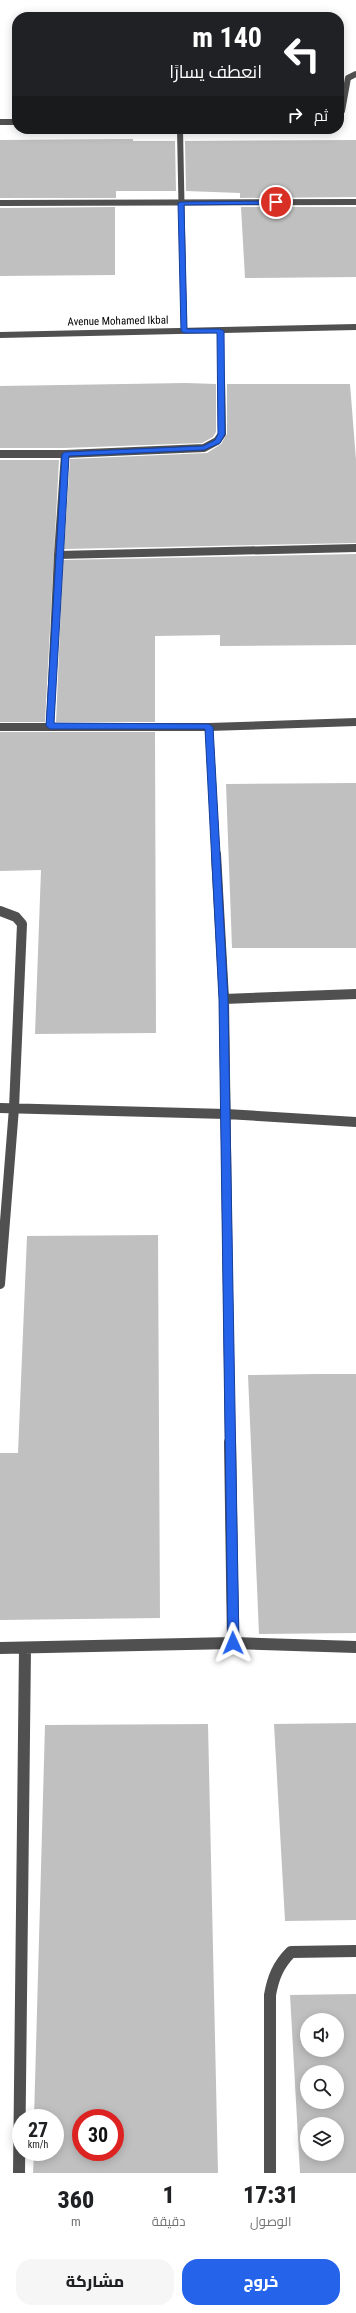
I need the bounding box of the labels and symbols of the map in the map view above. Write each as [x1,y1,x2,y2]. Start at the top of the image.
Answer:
pin [259,185,293,219]
street label: Avenue Mohamed Ikbal [67,314,169,328]
position arrow [212,1622,254,1664]
speed limit sign: 30 [72,2109,124,2161]

